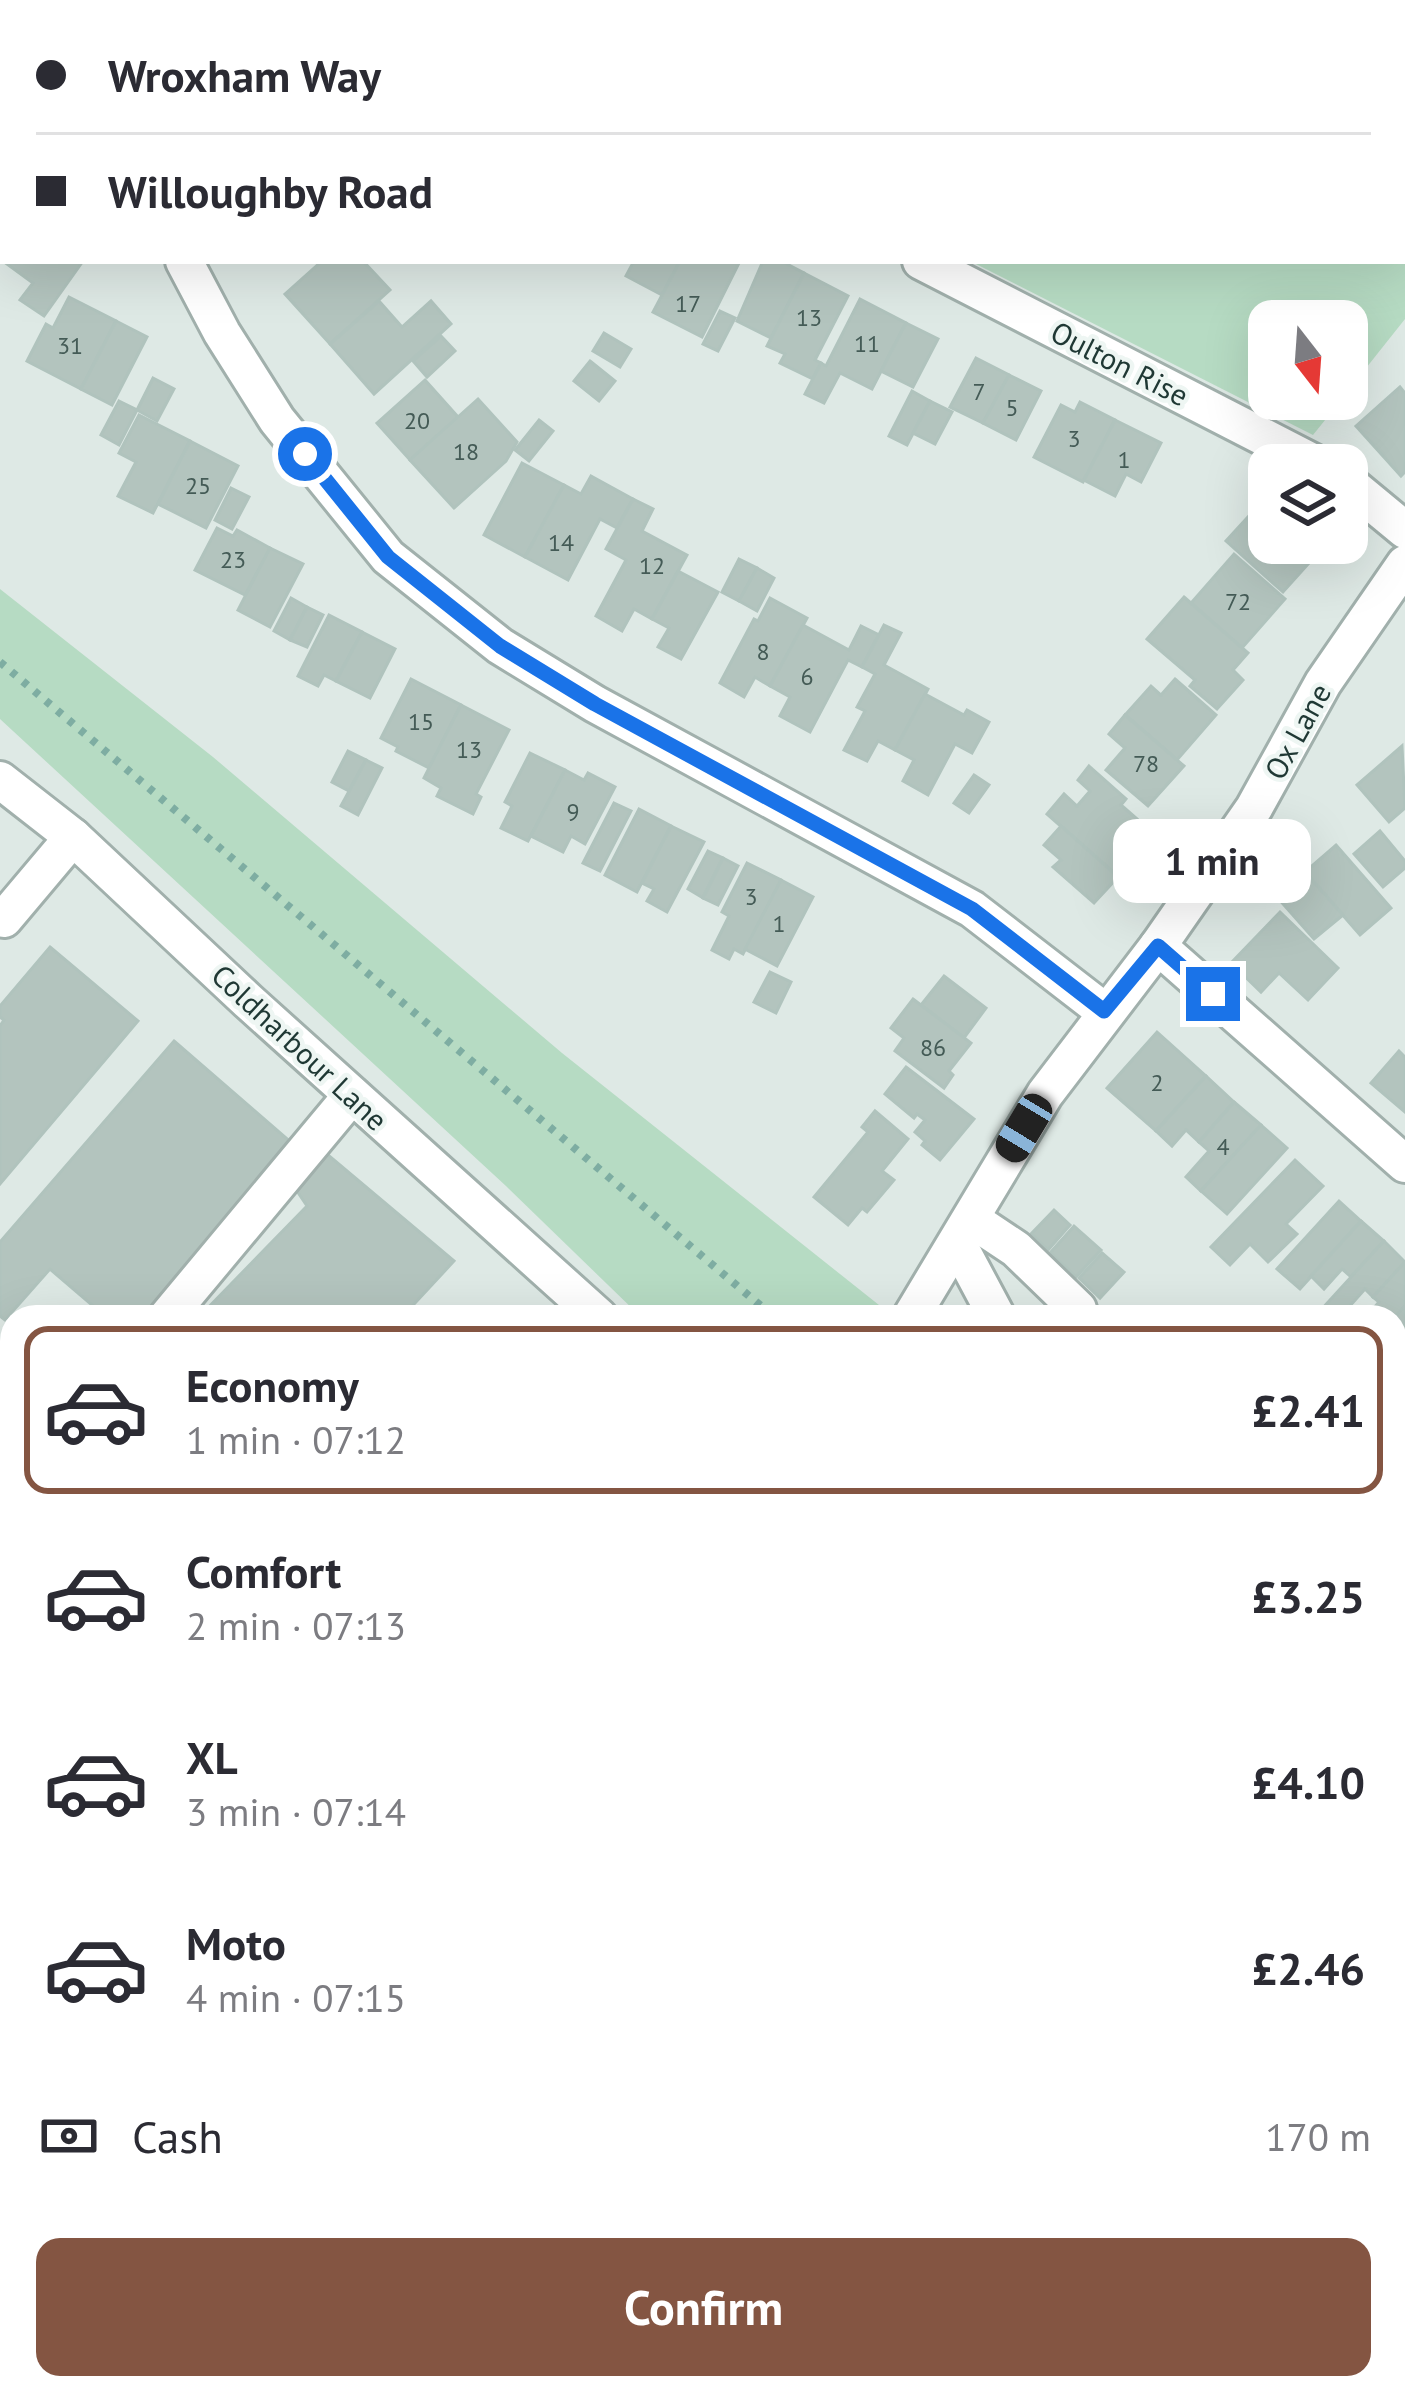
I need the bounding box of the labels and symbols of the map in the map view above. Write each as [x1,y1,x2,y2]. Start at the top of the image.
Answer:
house number: 17 [675,288,701,319]
north arrow [1248,300,1368,420]
house number: 13 [796,302,822,333]
street label: Oulton Rise [1045,312,1195,414]
house number: 11 [854,328,880,359]
house number: 31 [57,330,83,361]
house number: 7 [972,376,986,407]
house number: 5 [1005,392,1019,423]
house number: 20 [404,405,430,436]
house number: 3 [1067,423,1081,454]
route start [278,427,332,481]
house number: 18 [453,436,479,467]
house number: 1 [1117,444,1131,475]
house number: 25 [185,470,211,501]
house number: 14 [548,527,574,558]
house number: 23 [220,544,246,575]
house number: 12 [639,550,665,581]
house number: 72 [1225,586,1251,617]
house number: 8 [756,636,770,667]
house number: 6 [800,661,814,692]
street label: Ox Lane [1255,676,1339,786]
house number: 15 [408,706,434,737]
house number: 13 [456,734,482,765]
house number: 78 [1133,748,1159,779]
house number: 9 [566,796,580,827]
callout: 1 min [1114,820,1312,904]
house number: 3 [744,881,758,912]
house number: 1 [772,908,786,939]
street label: Coldharbour Lane [204,955,396,1139]
route end [1186,967,1240,1021]
house number: 86 [920,1032,946,1063]
house number: 2 [1150,1067,1164,1098]
car [990,1088,1058,1168]
house number: 4 [1216,1131,1230,1162]

